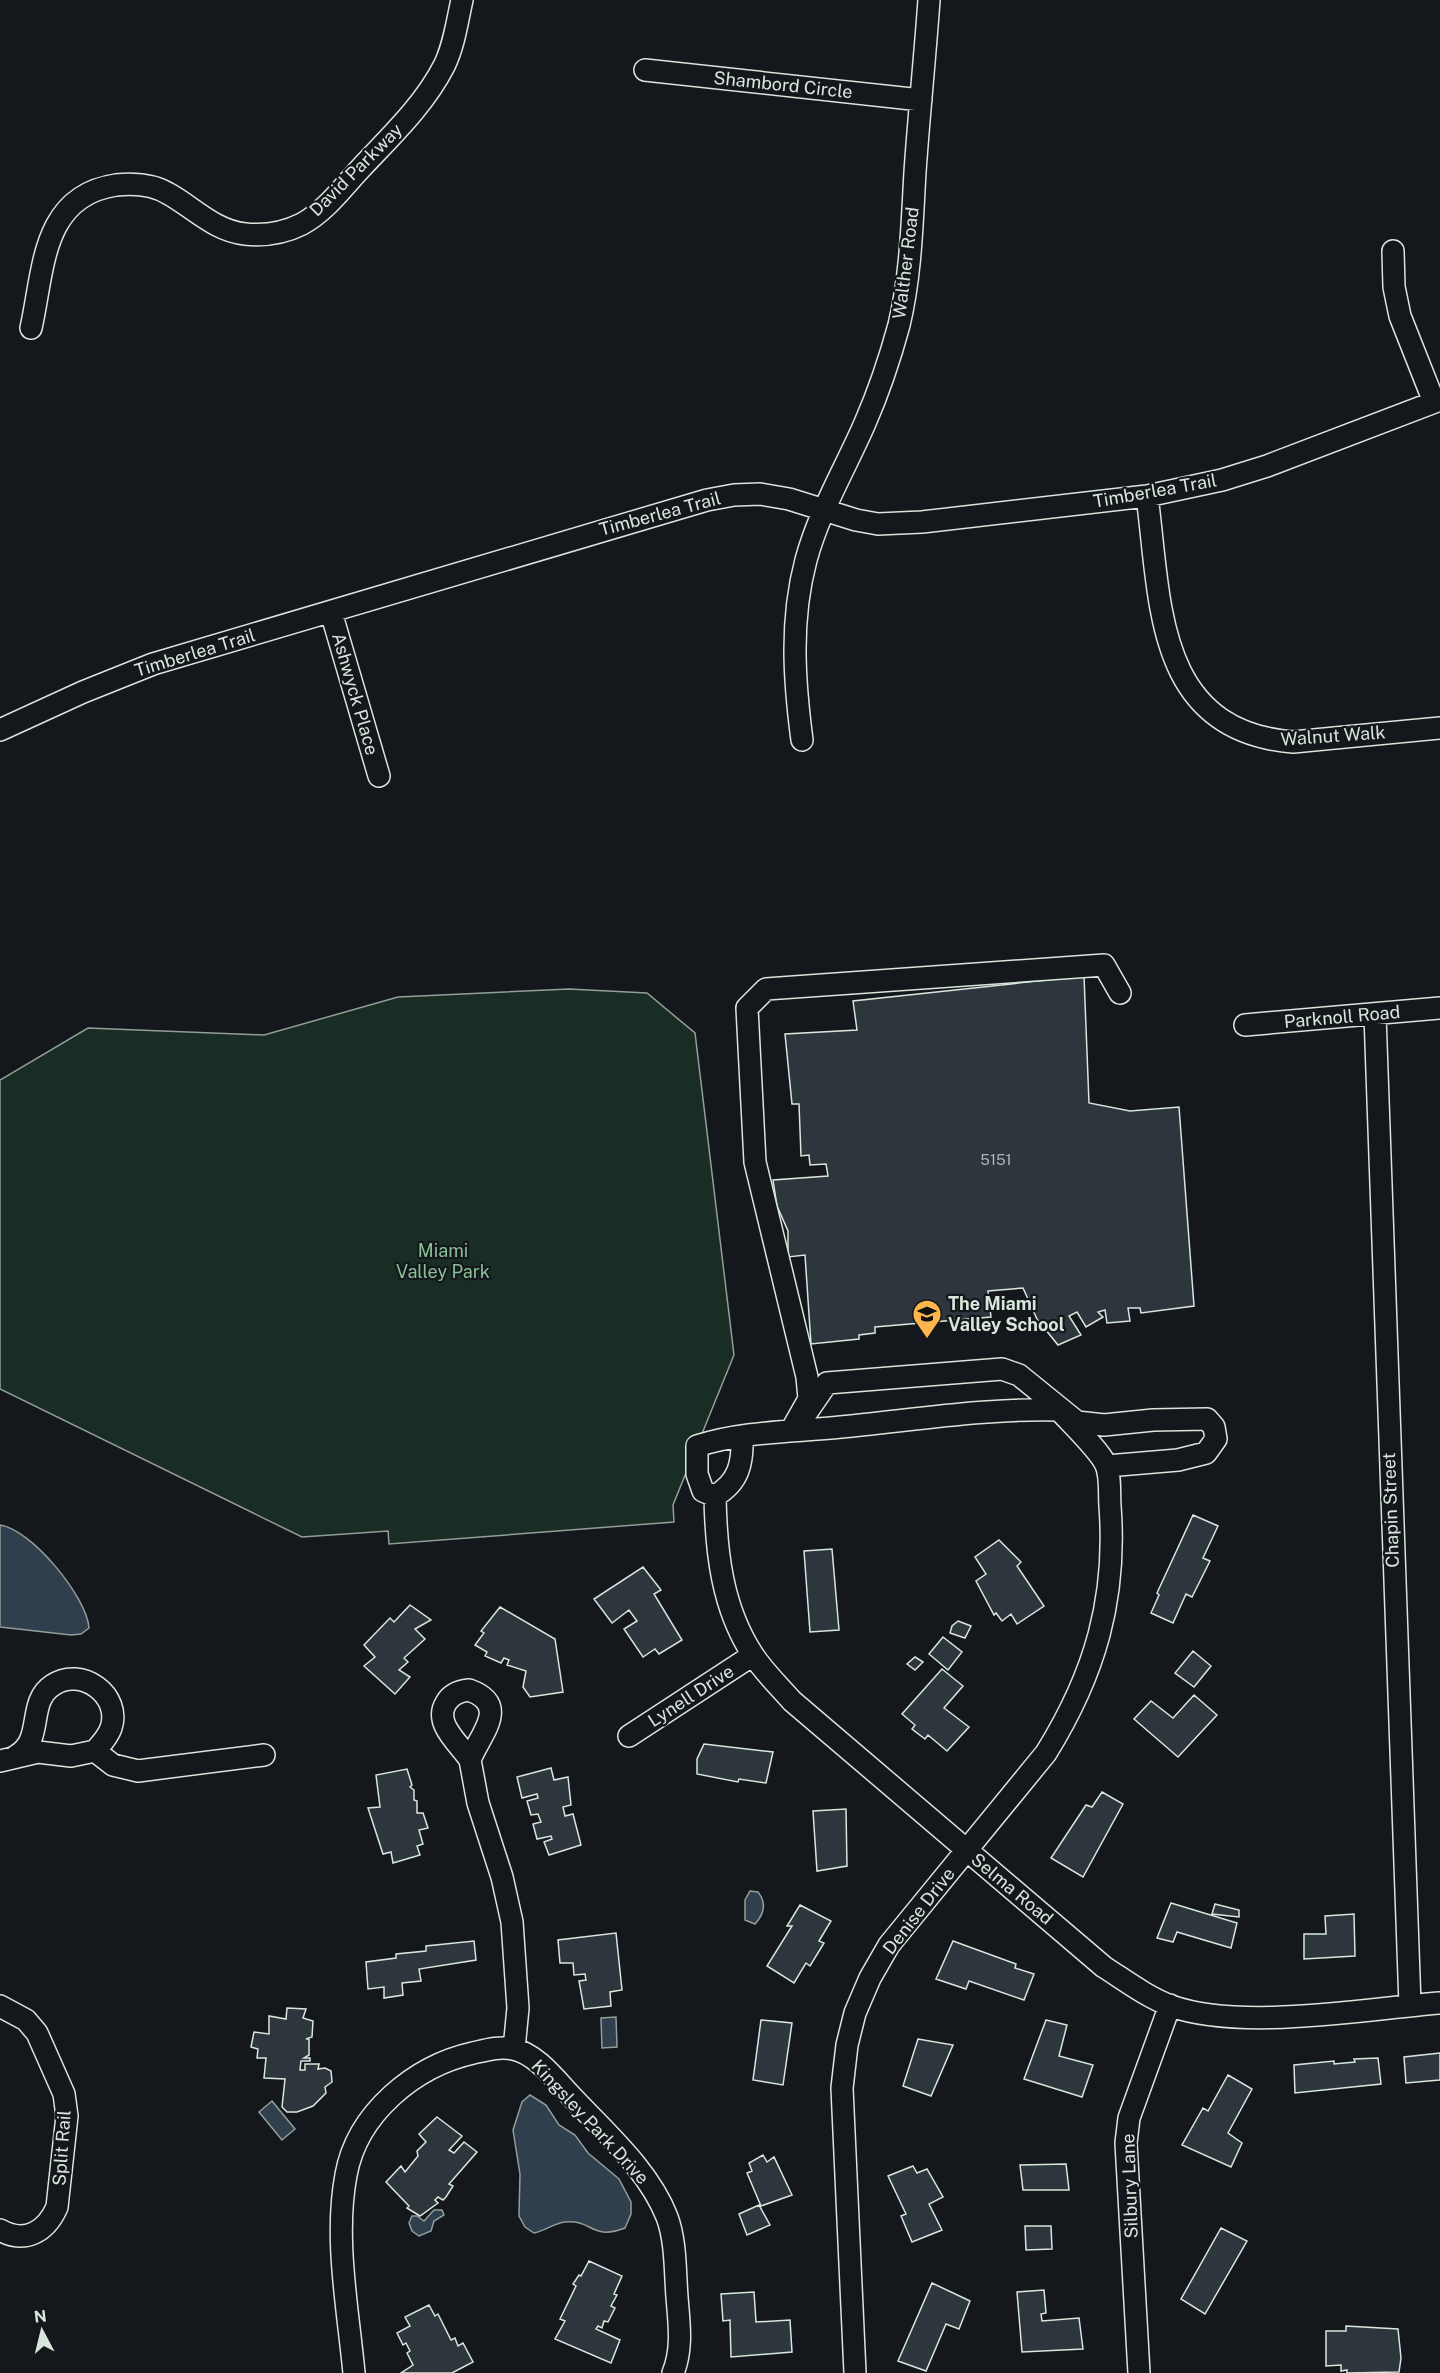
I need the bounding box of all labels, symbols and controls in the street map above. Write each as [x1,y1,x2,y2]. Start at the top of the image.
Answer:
street label: Shambord Circle [713,67,854,102]
street label: David Parkway [305,119,407,220]
street label: Walther Road [888,206,923,320]
street label: Timberlea Trail [1092,469,1218,512]
street label: Timberlea Trail [597,487,723,540]
street label: Timberlea Trail [132,624,258,681]
street label: Ashwyck Place [328,630,383,757]
street label: Walnut Walk [1280,721,1386,750]
street label: Parknoll Road [1283,1001,1401,1032]
house number: 5151 [980,1151,1012,1168]
park label: Miami Valley Park [396,1240,490,1282]
place label: The Miami Valley School [948,1293,1065,1335]
school or university icon: The Miami Valley School [911,1298,943,1340]
street label: Chapin Street [1378,1452,1403,1568]
street label: Lynell Drive [644,1660,738,1731]
street label: Selma Road [967,1848,1057,1929]
street label: Denise Drive [878,1863,959,1958]
street label: Kingsley Park Drive [527,2055,653,2188]
street label: Split Rail [48,2109,75,2187]
street label: Silbury Lane [1117,2133,1142,2239]
north arrow [12,2301,72,2361]
text: N [33,2306,48,2327]

